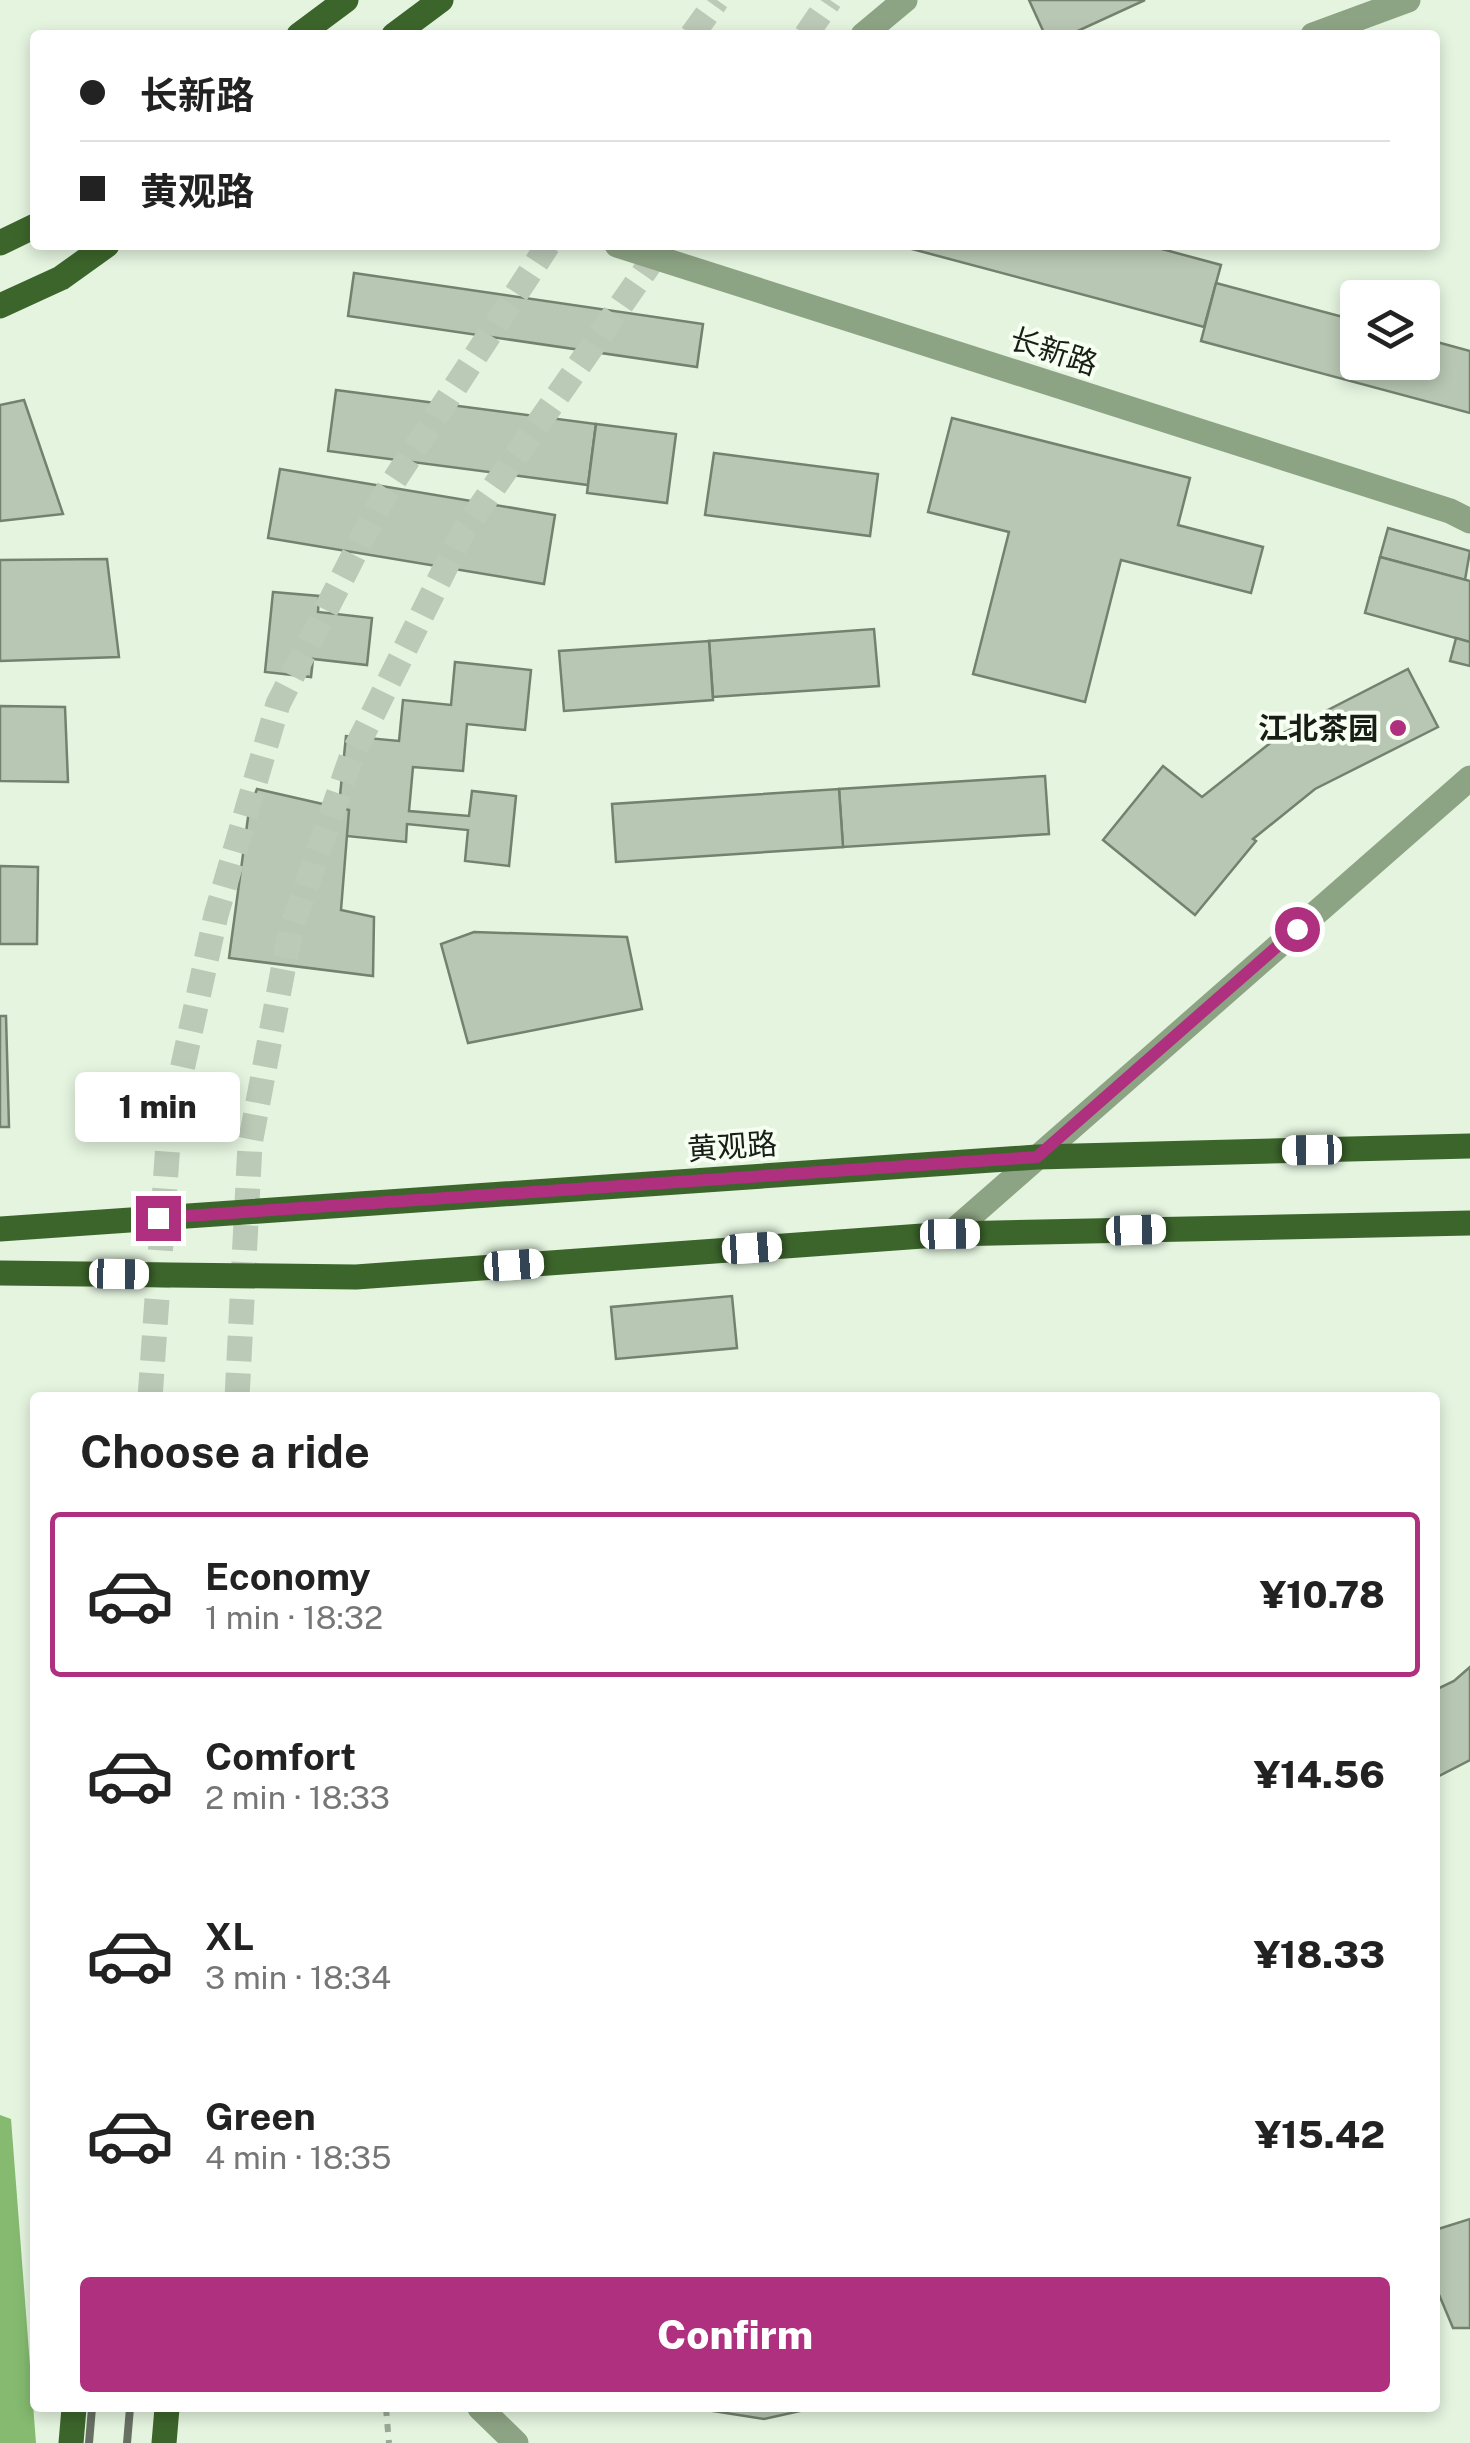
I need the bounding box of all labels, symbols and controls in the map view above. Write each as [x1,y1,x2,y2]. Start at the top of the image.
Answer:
text: 长新路 [140,73,254,118]
text: 黄观路 [140,169,254,214]
map controls [1340,280,1440,380]
button: layers [1340,280,1440,380]
street label: 长新路 [1006,320,1102,382]
place label: 江北茶园 [1258,710,1378,746]
marker: 江北茶园 [1387,717,1409,739]
route start [1275,907,1320,952]
callout: 1 min [76,1073,240,1143]
text: 1 min [118,1088,197,1125]
street label: 黄观路 [686,1125,778,1167]
car [1282,1134,1342,1166]
route end [136,1196,181,1241]
car [1105,1214,1167,1246]
car [920,1218,980,1250]
car [721,1231,783,1265]
car [483,1248,545,1282]
car [89,1258,149,1290]
text: Choose a ride [80,1425,370,1478]
icon: car [85,1550,175,1640]
text: Economy [205,1554,371,1599]
text: ¥10.78 [1260,1572,1385,1617]
text: 1 min · 18:32 [205,1599,383,1636]
icon: car [85,1730,175,1820]
text: Comfort [205,1734,356,1779]
text: ¥14.56 [1254,1752,1385,1797]
text: 2 min · 18:33 [205,1779,390,1816]
icon: car [85,1910,175,2000]
text: XL [205,1914,254,1959]
text: ¥18.33 [1254,1932,1385,1977]
text: 3 min · 18:34 [205,1959,391,1996]
icon: car [85,2090,175,2180]
text: Green [205,2094,316,2139]
text: ¥15.42 [1255,2112,1385,2157]
text: 4 min · 18:35 [205,2139,391,2176]
button: Confirm [80,2277,1390,2392]

